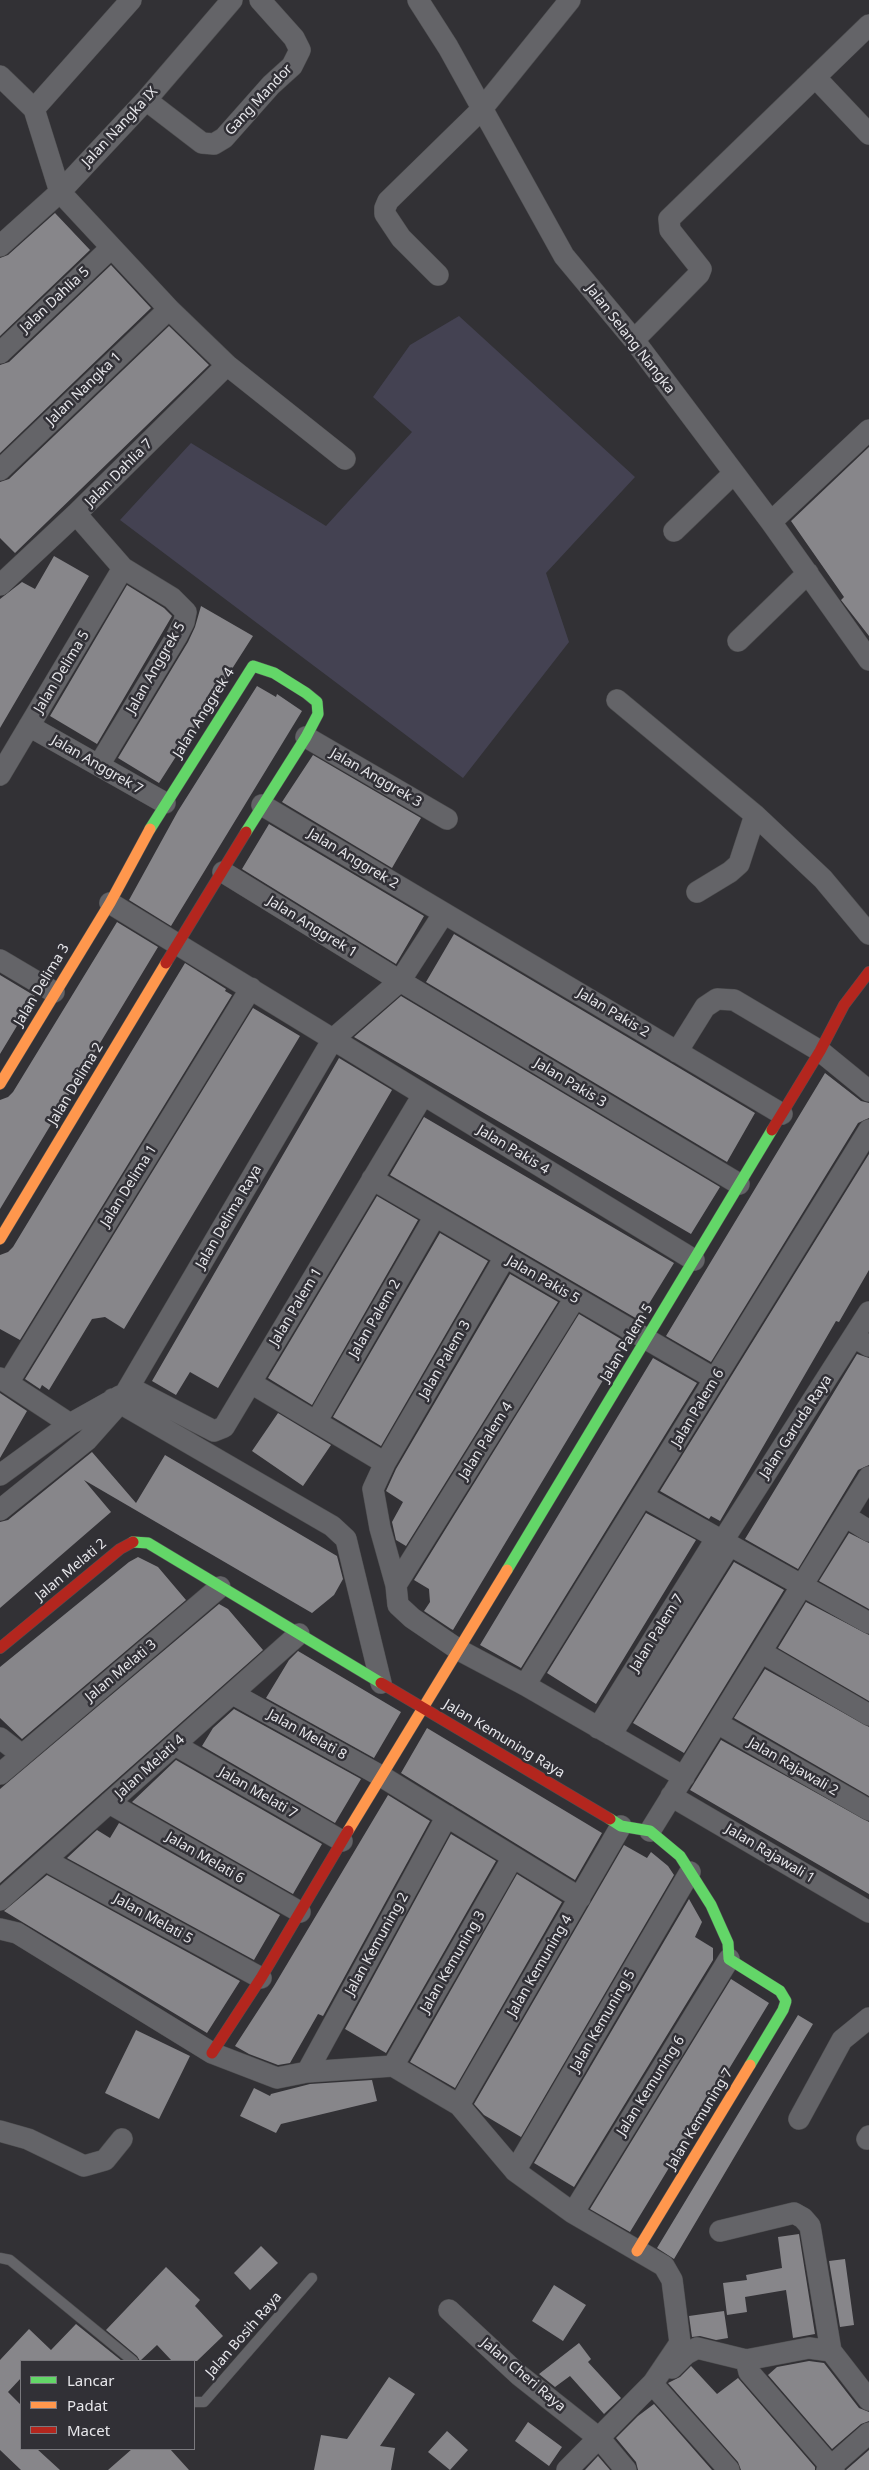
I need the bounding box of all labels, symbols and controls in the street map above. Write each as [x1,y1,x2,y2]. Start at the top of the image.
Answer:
street label: Gang Mandor [222,61,296,139]
street label: Jalan Nangka IX [79,84,161,170]
street label: Jalan Dahlia 5 [17,264,93,336]
street label: Jalan Selang Nangka [582,281,678,397]
street label: Jalan Nangka 1 [43,349,125,429]
street label: Jalan Dahlia 7 [82,436,156,510]
street label: Jalan Anggrek 5 [123,619,189,717]
street label: Jalan Delima 5 [31,628,93,716]
street label: Jalan Anggrek 4 [170,665,238,761]
street label: Jalan Anggrek 7 [48,732,146,798]
street label: Jalan Anggrek 3 [327,745,425,811]
street label: Jalan Anggrek 2 [305,825,401,893]
street label: Jalan Anggrek 1 [264,893,360,961]
street label: Jalan Delima 3 [11,941,73,1029]
street label: Jalan Pakis 2 [574,985,652,1041]
street label: Jalan Delima 2 [45,1040,107,1128]
street label: Jalan Pakis 3 [531,1055,609,1111]
street label: Jalan Pakis 4 [474,1122,552,1178]
street label: Jalan Delima 1 [97,1142,161,1230]
street label: Jalan Delima Raya [192,1162,266,1272]
street label: Jalan Pakis 5 [504,1252,582,1308]
street label: Jalan Palem 1 [266,1265,326,1349]
street label: Jalan Palem 2 [346,1277,404,1361]
street label: Jalan Palem 5 [597,1301,657,1385]
street label: Jalan Palem 3 [416,1318,474,1402]
street label: Jalan Palem 6 [668,1366,728,1450]
street label: Jalan Garuda Raya [756,1372,836,1482]
street label: Jalan Palem 4 [456,1399,516,1483]
street label: Jalan Melati 2 [32,1535,110,1605]
street label: Jalan Palem 7 [627,1591,687,1675]
street label: Jalan Melati 3 [82,1636,160,1706]
street label: Jalan Kemuning Raya [440,1696,568,1782]
street label: Jalan Melati 8 [265,1706,349,1764]
street label: Jalan Melati 4 [112,1731,188,1803]
street label: Jalan Rajawali 2 [745,1734,841,1800]
street label: Jalan Melati 7 [216,1764,300,1822]
street label: Jalan Rajawali 1 [722,1821,818,1887]
street label: Jalan Melati 6 [163,1829,247,1887]
street label: Jalan Melati 5 [111,1890,195,1948]
street label: Jalan Kemuning 2 [342,1890,412,1998]
street label: Jalan Kemuning 3 [417,1908,489,2016]
street label: Jalan Kemuning 4 [504,1912,576,2020]
street label: Jalan Kemuning 5 [567,1967,639,2075]
street label: Jalan Kemuning 6 [613,2033,689,2139]
street label: Jalan Kemuning 7 [663,2065,737,2173]
street label: Jalan Bosih Raya [203,2289,285,2381]
street label: Jalan Cheri Raya [477,2335,569,2415]
legend [20,2360,195,2450]
text: Lancar [67,2370,114,2390]
text: Padat [67,2395,108,2415]
text: Macet [67,2420,110,2440]

